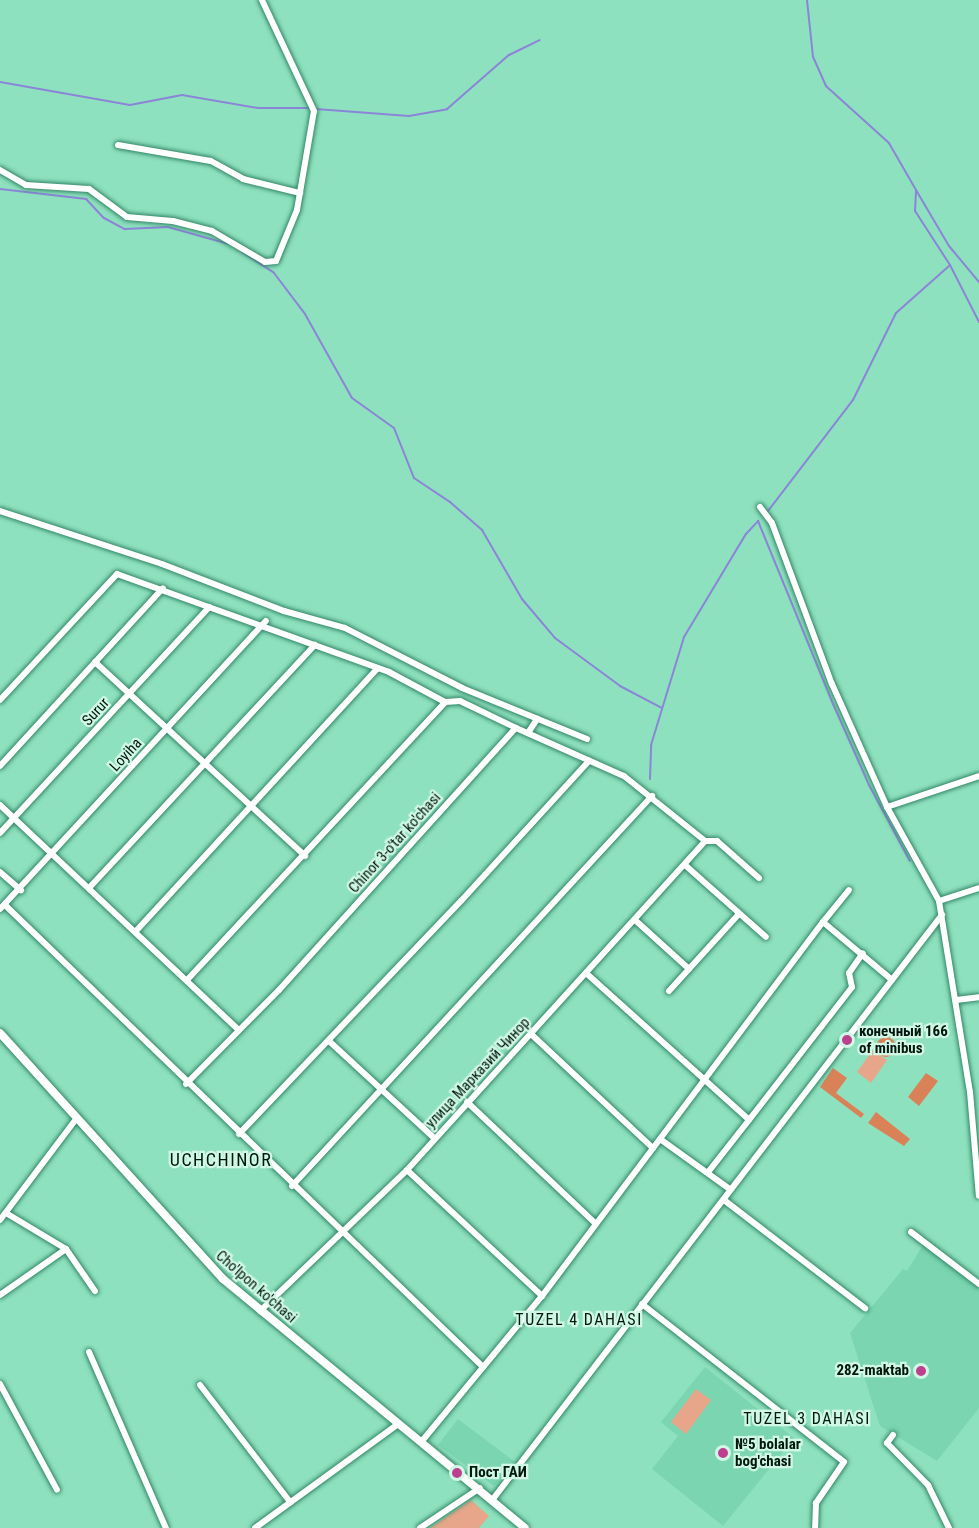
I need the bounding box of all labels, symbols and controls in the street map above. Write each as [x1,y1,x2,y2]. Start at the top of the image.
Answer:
street label: Surur [79,694,113,730]
street label: Loyiha [106,735,146,775]
street label: Chinor 3-o'tar ko'chasi [345,789,445,897]
street label: улица Марказий Чинор [422,1014,534,1132]
place label: конечный 166 of minibus [859,1022,948,1057]
marker: конечный 166 of minibus [840,1033,854,1047]
district label: UCHCHINOR [170,1149,272,1171]
street label: Cho'lpon ko'chasi [212,1247,300,1327]
district label: TUZEL 4 DAHASI [515,1310,643,1330]
place label: 282-maktab [836,1362,909,1380]
marker: 282-maktab [914,1364,928,1378]
district label: TUZEL 3 DAHASI [743,1409,871,1429]
place label: №5 bolalar bog'chasi [735,1435,801,1470]
marker: №5 bolalar bog'chasi [716,1446,730,1460]
place label: Пост ГАИ [469,1464,527,1482]
marker: Пост ГАИ [450,1466,464,1480]

